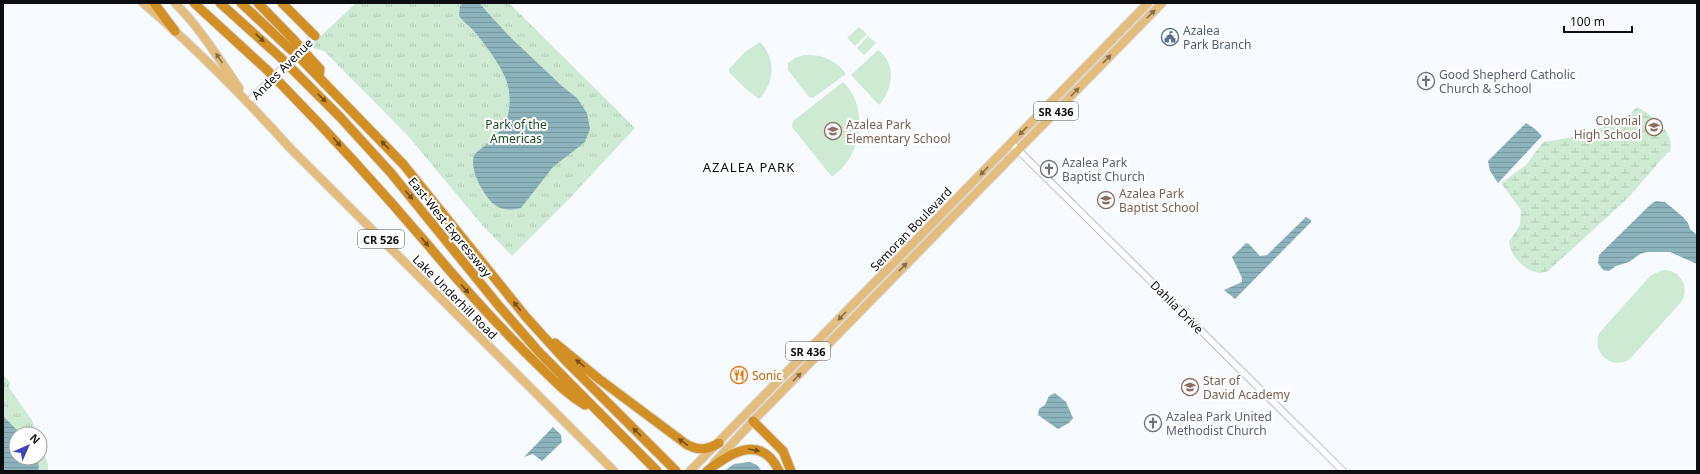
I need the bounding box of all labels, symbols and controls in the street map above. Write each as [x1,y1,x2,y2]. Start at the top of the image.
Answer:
scale bar [1564,8,1632,34]
one-way arrow [1146,9,1156,19]
text: 100 m [1570,13,1605,30]
place label: Azalea Park Branch [1183,22,1251,53]
public building icon: Azalea Park Branch [1160,27,1180,47]
one-way arrow [255,33,265,43]
street label: Andes Avenue [248,34,317,103]
one-way arrow [215,53,223,64]
one-way arrow [1102,54,1112,64]
place label: Good Shepherd Catholic Church & School [1439,66,1576,97]
church icon: Good Shepherd Catholic Church & School [1416,71,1436,91]
one-way arrow [1070,87,1080,97]
one-way arrow [317,94,327,103]
road number: SR 436 [1034,102,1078,120]
place label: Colonial High School [1574,112,1641,143]
park label: Park of the Americas [485,116,547,147]
place label: Azalea Park Elementary School [846,116,951,147]
school or university icon: Colonial High School [1644,117,1664,137]
school or university icon: Azalea Park Elementary School [823,121,843,141]
one-way arrow [1018,126,1027,136]
one-way arrow [332,138,341,147]
one-way arrow [380,140,390,150]
place label: Azalea Park Baptist Church [1062,154,1145,185]
district label: AZALEA PARK [703,158,795,176]
church icon: Azalea Park Baptist Church [1039,159,1059,179]
one-way arrow [979,166,989,176]
street label: East-West Expressway [404,174,496,281]
street label: Semoran Boulevard [866,183,956,275]
place label: Azalea Park Baptist School [1119,185,1199,216]
one-way arrow [404,189,413,200]
school or university icon: Azalea Park Baptist School [1096,190,1116,210]
road number: CR 526 [358,230,404,248]
one-way arrow [421,237,430,248]
street label: Lake Underhill Road [409,251,501,343]
one-way arrow [898,262,908,272]
street label: Dahlia Drive [1147,277,1207,337]
one-way arrow [460,285,469,294]
one-way arrow [513,300,522,311]
one-way arrow [837,311,847,321]
road number: SR 436 [786,342,830,360]
one-way arrow [574,358,585,367]
restaurant icon: Sonic [729,365,749,385]
place label: Sonic [752,367,782,384]
one-way arrow [792,372,802,382]
place label: Star of David Academy [1203,372,1291,403]
school or university icon: Star of David Academy [1180,377,1200,397]
place label: Azalea Park United Methodist Church [1166,408,1272,439]
church icon: Azalea Park United Methodist Church [1143,413,1163,433]
north arrow [8,426,48,466]
one-way arrow [632,427,642,437]
text: N [27,430,44,447]
one-way arrow [678,438,689,446]
one-way arrow [747,448,760,454]

